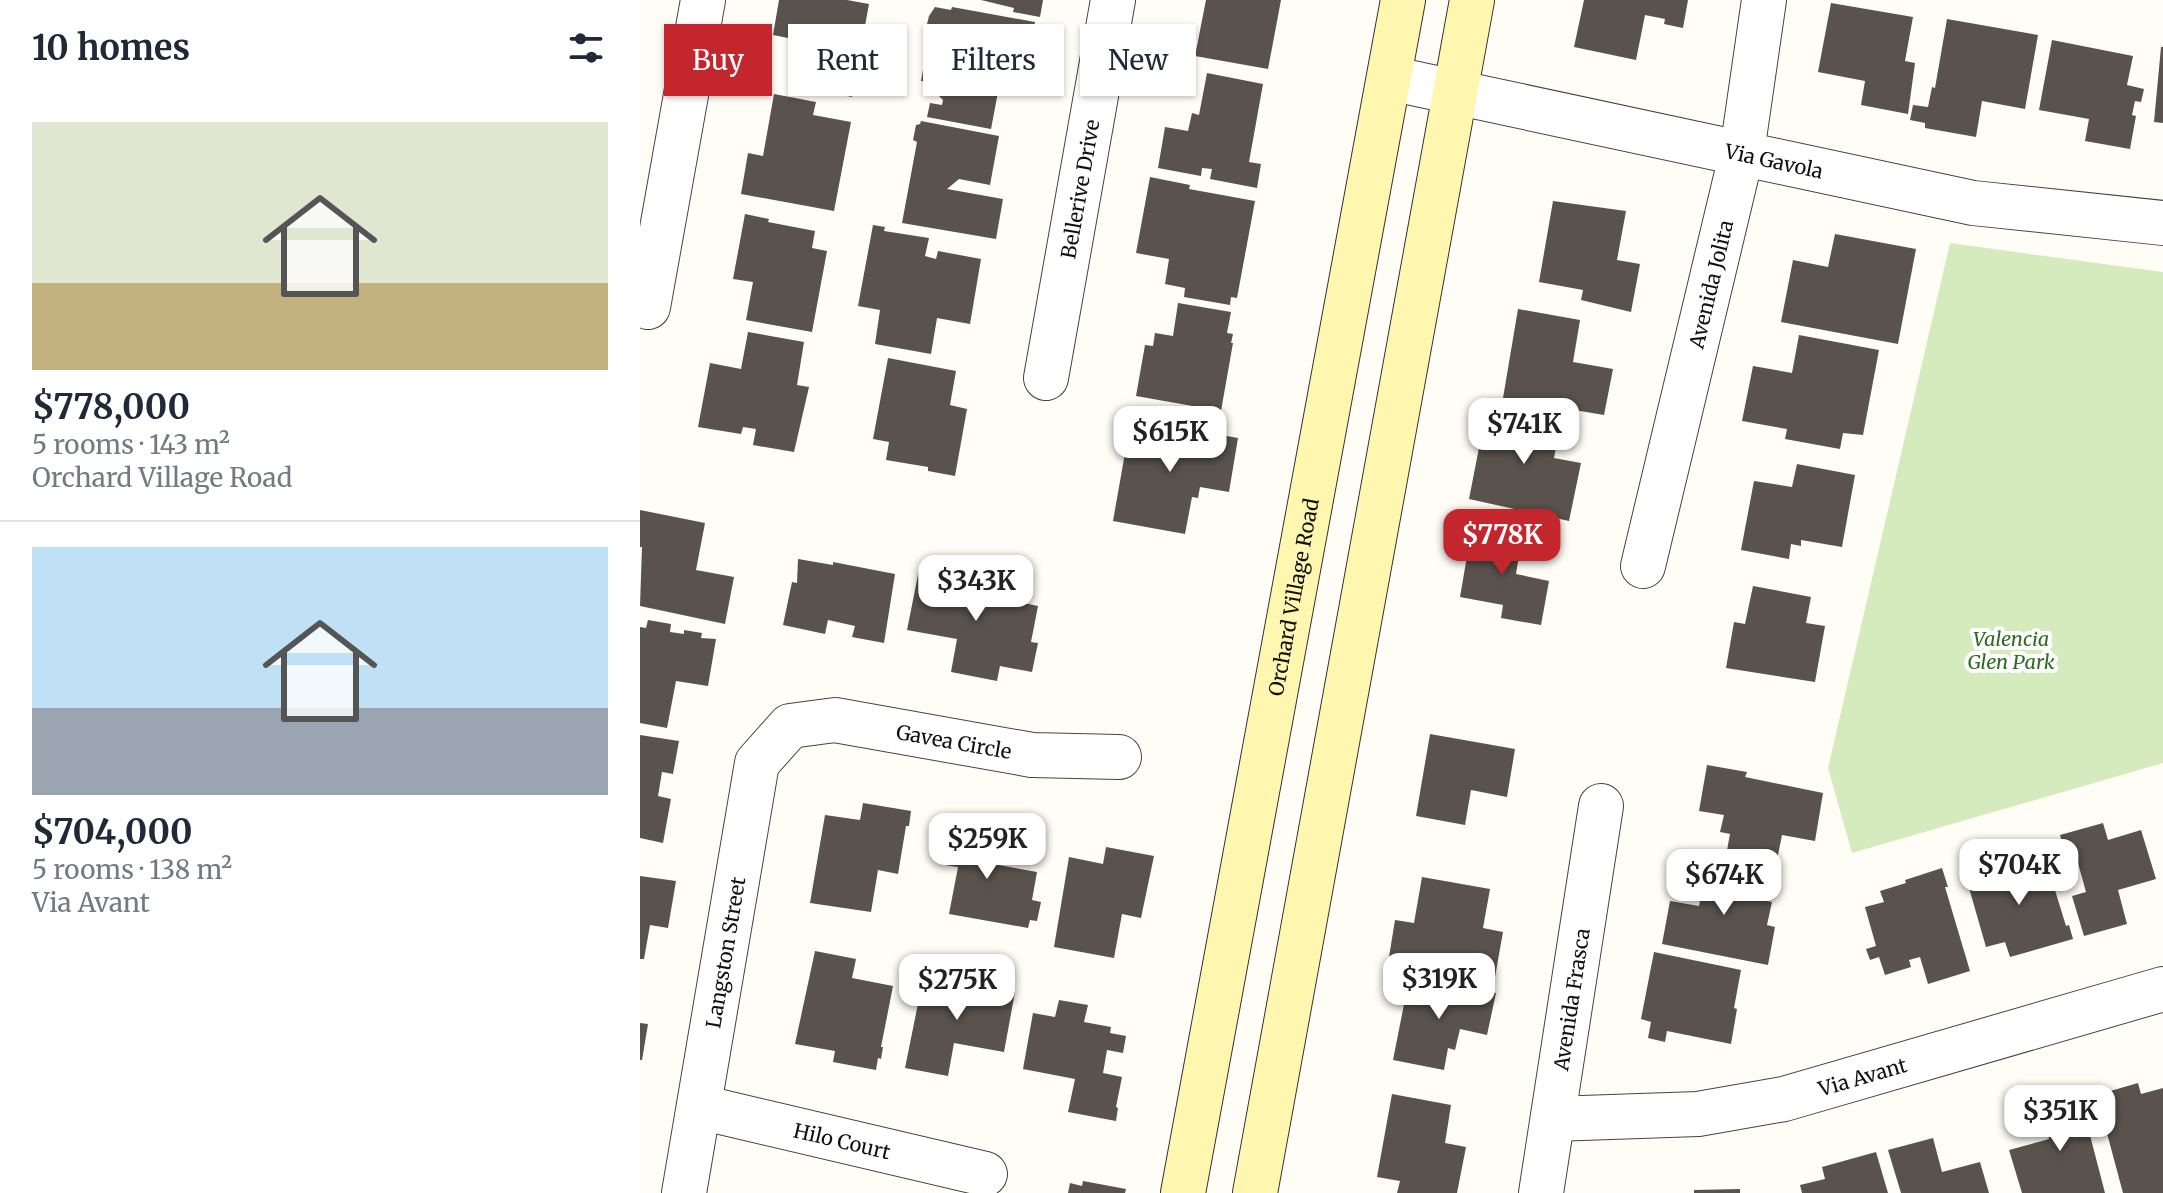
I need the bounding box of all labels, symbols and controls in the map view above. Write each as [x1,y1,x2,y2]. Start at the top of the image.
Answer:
chip: Buy [664,24,772,96]
chip: Rent [788,24,907,96]
chip: Filters [923,24,1064,96]
chip: New [1080,24,1196,96]
icon: filters [564,26,608,70]
text: 10 homes [32,27,190,69]
street label: Bellerive Drive [1055,117,1104,260]
street label: Via Gavola [1722,138,1826,183]
icon: home [248,174,392,318]
street label: Avenida Jolita [1683,217,1738,352]
text: $778,000 [32,386,190,428]
pin: $741K [1468,398,1580,466]
pin: $615K [1114,406,1226,474]
text: $741K [1486,407,1562,440]
text: $615K [1132,415,1208,448]
text: 5 rooms · 143 m² [32,428,230,461]
text: Orchard Village Road [32,461,292,494]
street label: Orchard Village Road [1262,496,1323,698]
pin: $778K [1446,509,1558,577]
text: $778K [1461,518,1543,551]
pin: $343K [920,555,1032,623]
text: $343K [936,564,1016,597]
icon: home [248,599,392,743]
park label: Valencia Glen Park [1967,626,2055,674]
street label: Gavea Circle [894,719,1014,764]
text: $704,000 [32,811,193,853]
pin: $259K [931,813,1043,881]
text: $259K [947,822,1027,855]
pin: $704K [1963,839,2075,907]
text: $704K [1977,848,2061,881]
pin: $674K [1668,849,1780,917]
text: 5 rooms · 138 m² [32,853,232,886]
text: $674K [1684,858,1764,891]
street label: Langston Street [700,875,750,1030]
text: Via Avant [32,886,150,919]
street label: Avenida Frasca [1548,926,1594,1073]
pin: $319K [1383,953,1495,1021]
pin: $275K [901,954,1013,1022]
text: $319K [1401,962,1477,995]
text: $275K [917,963,997,996]
street label: Via Avant [1814,1052,1910,1101]
pin: $351K [2004,1085,2116,1153]
text: $351K [2022,1094,2098,1127]
street label: Hilo Court [791,1117,893,1164]

